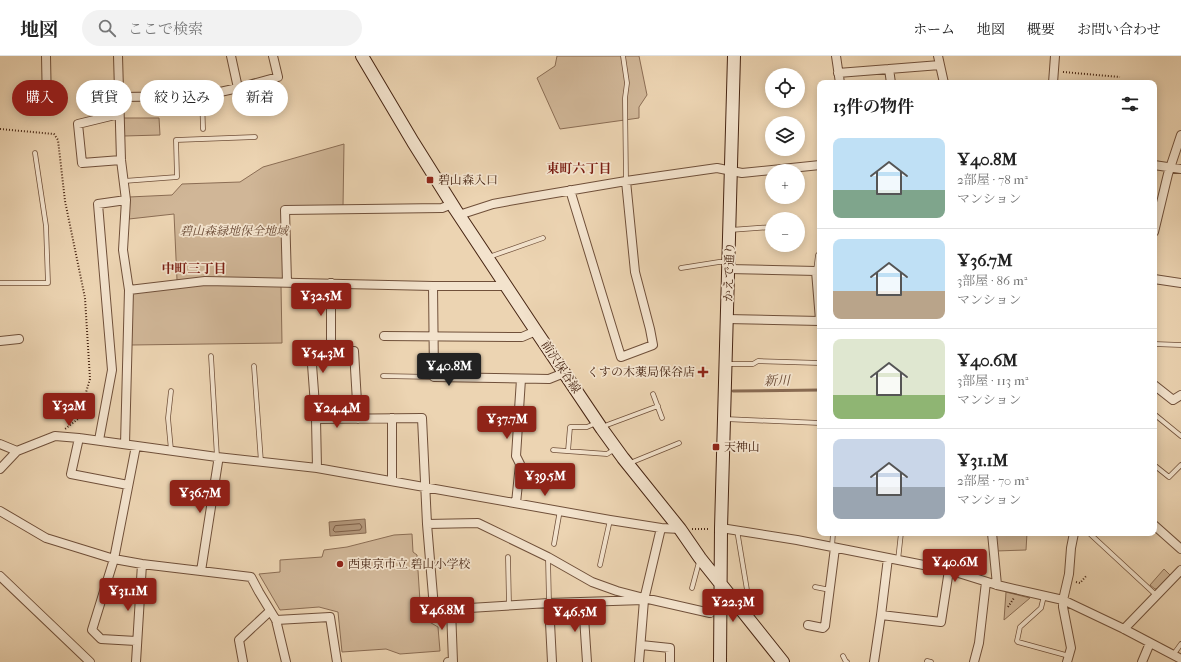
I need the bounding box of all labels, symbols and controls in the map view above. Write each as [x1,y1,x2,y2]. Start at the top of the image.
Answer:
search box [82,10,362,46]
icon: search [96,17,118,39]
text: 地図 [20,19,58,41]
text: ここで検索 [128,20,203,38]
text: ホーム [913,21,955,38]
text: 地図 [977,21,1005,38]
text: 概要 [1027,21,1055,38]
text: お問い合わせ [1077,21,1161,38]
map controls [765,68,805,252]
button: locate [765,68,805,108]
chip: 購入 [12,80,68,116]
chip: 賃貸 [76,80,132,116]
chip: 絞り込み [140,80,224,116]
chip: 新着 [232,80,288,116]
icon: filters [1119,93,1141,115]
text: 13件の物件 [833,96,914,116]
button: layers [765,116,805,156]
text: ¥40.8M [957,149,1017,169]
icon: home [865,154,913,202]
district label: 東町六丁目 [546,161,612,176]
button: + [765,164,805,204]
text: 2部屋 · 78 m² [957,172,1028,187]
place label: 碧山森入口 [438,173,498,187]
marker: 碧山森入口 [425,175,435,185]
text: マンション [957,191,1021,206]
button: − [765,212,805,252]
park label: 碧山森緑地保全地域 [180,224,290,238]
street label: かえで通り [721,242,737,302]
text: ¥36.7M [957,250,1012,270]
icon: home [865,255,913,303]
district label: 中町三丁目 [161,261,227,276]
text: 3部屋 · 86 m² [957,273,1027,288]
pin: ¥32.5M [288,283,354,317]
text: ¥32.5M [300,288,342,303]
text: マンション [957,292,1021,307]
street label: 前沢保谷線 [538,338,584,396]
pin: ¥54.3M [290,340,356,374]
text: ¥54.3M [301,345,345,360]
text: ¥40.6M [957,350,1018,370]
pin: ¥40.8M [416,353,482,387]
icon: home [865,355,913,403]
text: ¥40.8M [426,358,472,373]
place label: くすの木薬局保谷店 [587,365,695,379]
marker: くすの木薬局保谷店 [698,367,708,377]
water label: 新川 [764,373,792,388]
text: 3部屋 · 113 m² [957,373,1028,388]
text: マンション [957,392,1021,407]
pin: ¥32M [45,393,93,427]
pin: ¥24.4M [304,395,370,429]
text: ¥32M [52,398,86,413]
text: ¥24.4M [313,400,361,415]
pin: ¥37.7M [474,406,540,440]
text: ¥37.7M [486,411,528,426]
place label: 天神山 [724,440,760,454]
marker: 天神山 [711,442,721,452]
text: ¥31.1M [957,450,1008,470]
icon: home [865,455,913,503]
pin: ¥39.5M [512,463,578,497]
text: ¥39.5M [524,468,566,483]
text: 2部屋 · 70 m² [957,473,1029,488]
pin: ¥36.7M [167,480,233,514]
text: ¥36.7M [179,485,221,500]
text: マンション [957,492,1021,507]
pin: ¥40.6M [922,549,988,583]
text: ¥40.6M [932,554,978,569]
place label: 西東京市立 碧山小学校 [348,557,471,571]
marker: 西東京市立 碧山小学校 [335,559,345,569]
pin: ¥31.1M [95,578,161,612]
text: ¥31.1M [108,583,148,598]
pin: ¥22.3M [700,589,766,623]
text: ¥22.3M [711,594,755,609]
pin: ¥46.8M [409,597,475,631]
pin: ¥46.5M [542,599,608,633]
text: ¥46.8M [419,602,465,617]
text: ¥46.5M [553,604,597,619]

